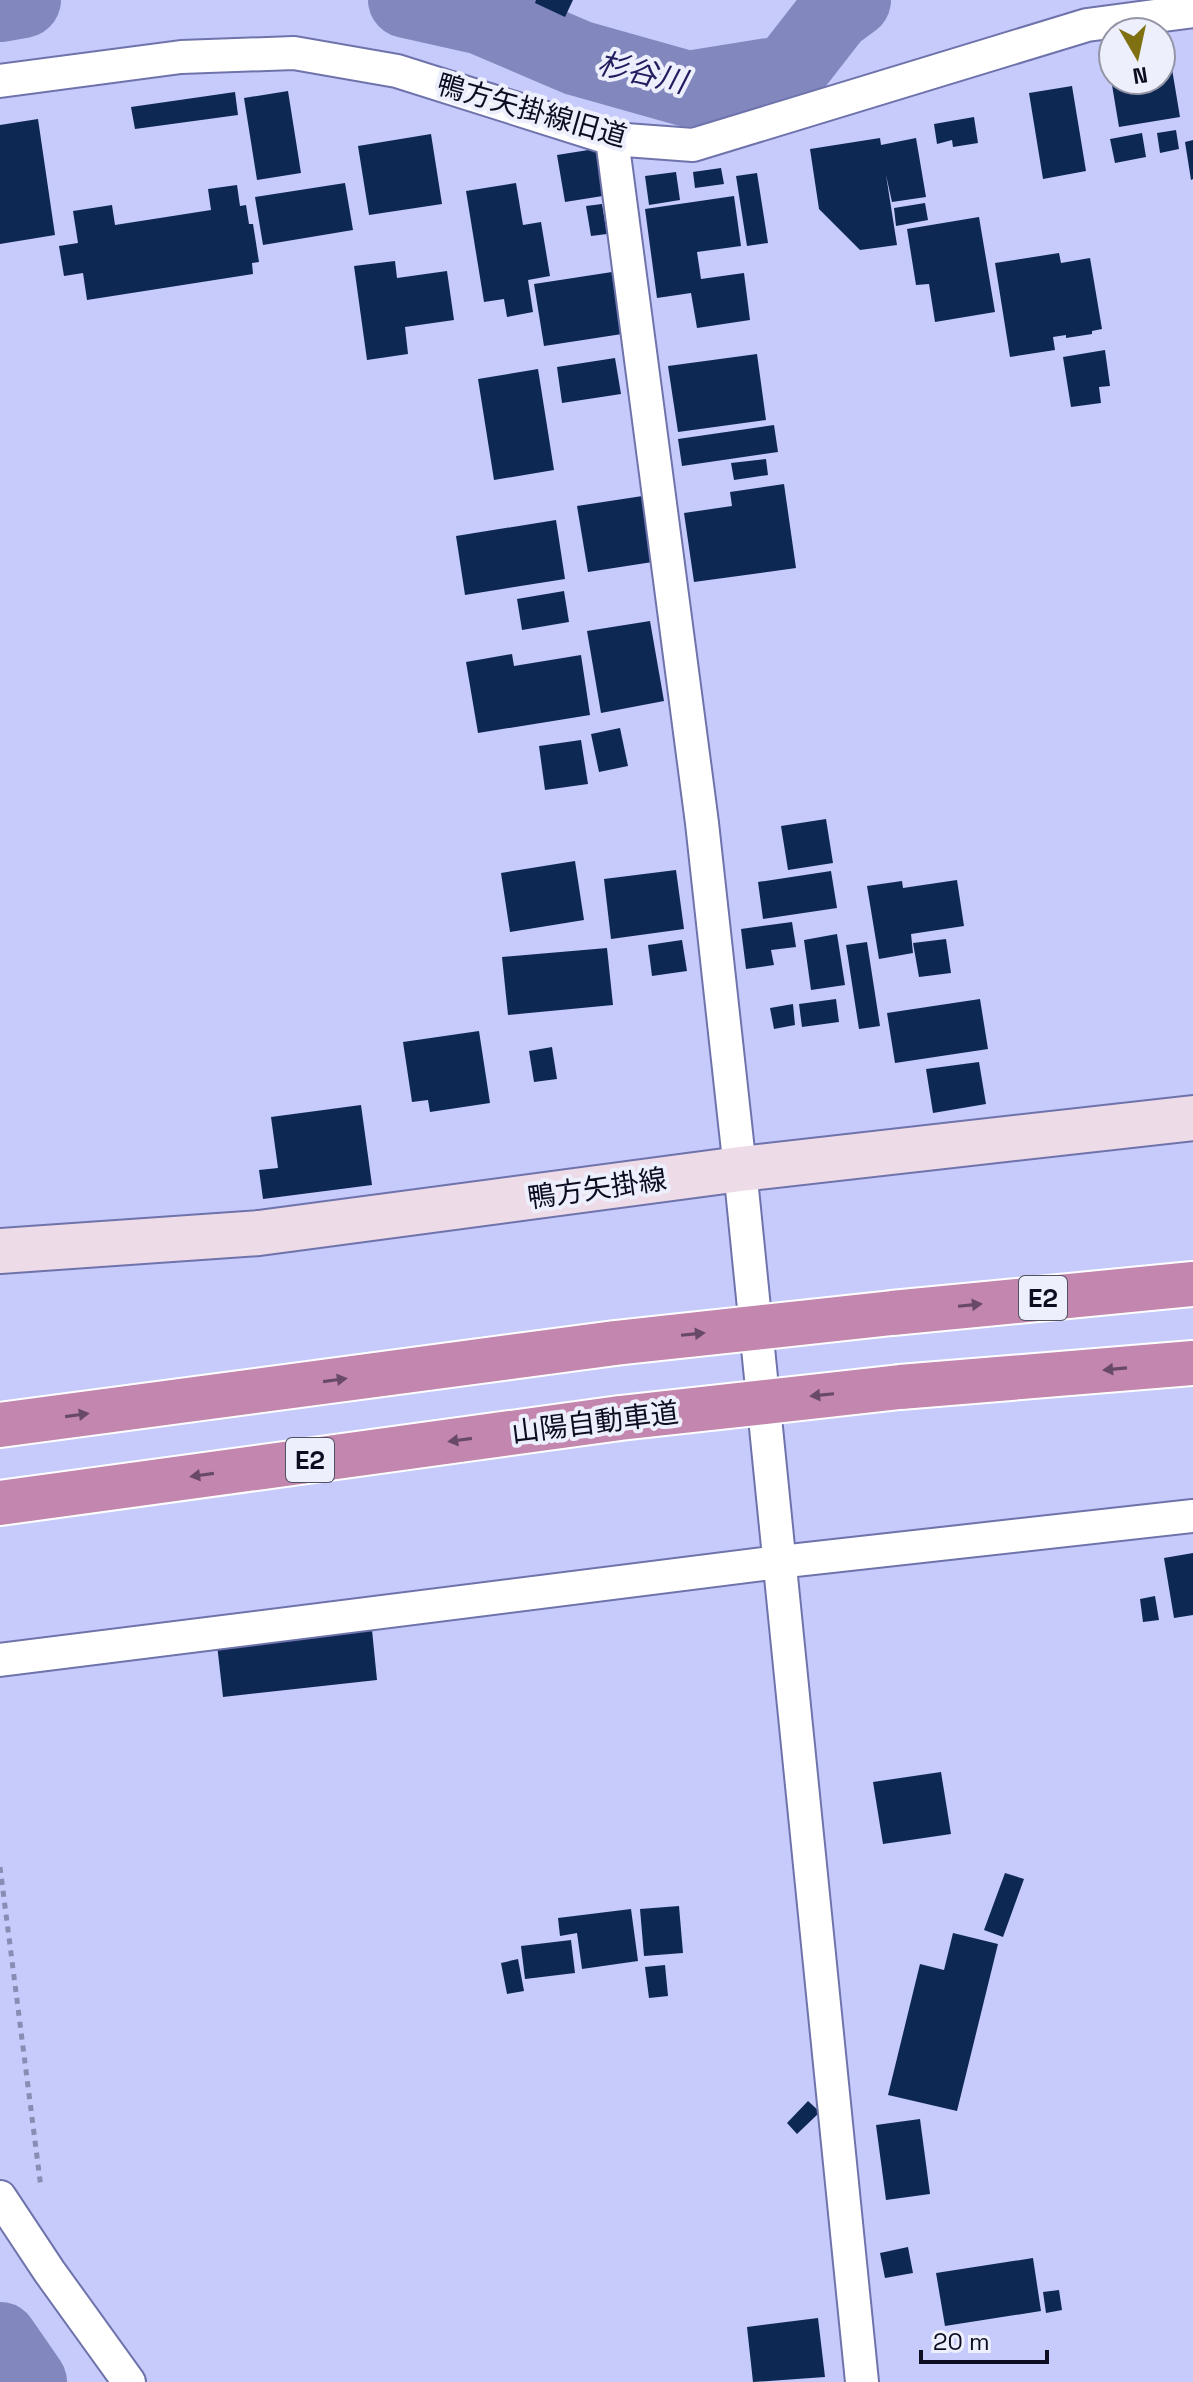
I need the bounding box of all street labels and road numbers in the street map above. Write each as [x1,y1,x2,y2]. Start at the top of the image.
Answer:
street label: 鴨方矢掛線旧道 [433,66,631,154]
street label: 鴨方矢掛線 [525,1160,669,1216]
road number: E2 [1019,1276,1067,1320]
street label: 山陽自動車道 [509,1394,681,1450]
road number: E2 [286,1438,334,1482]

